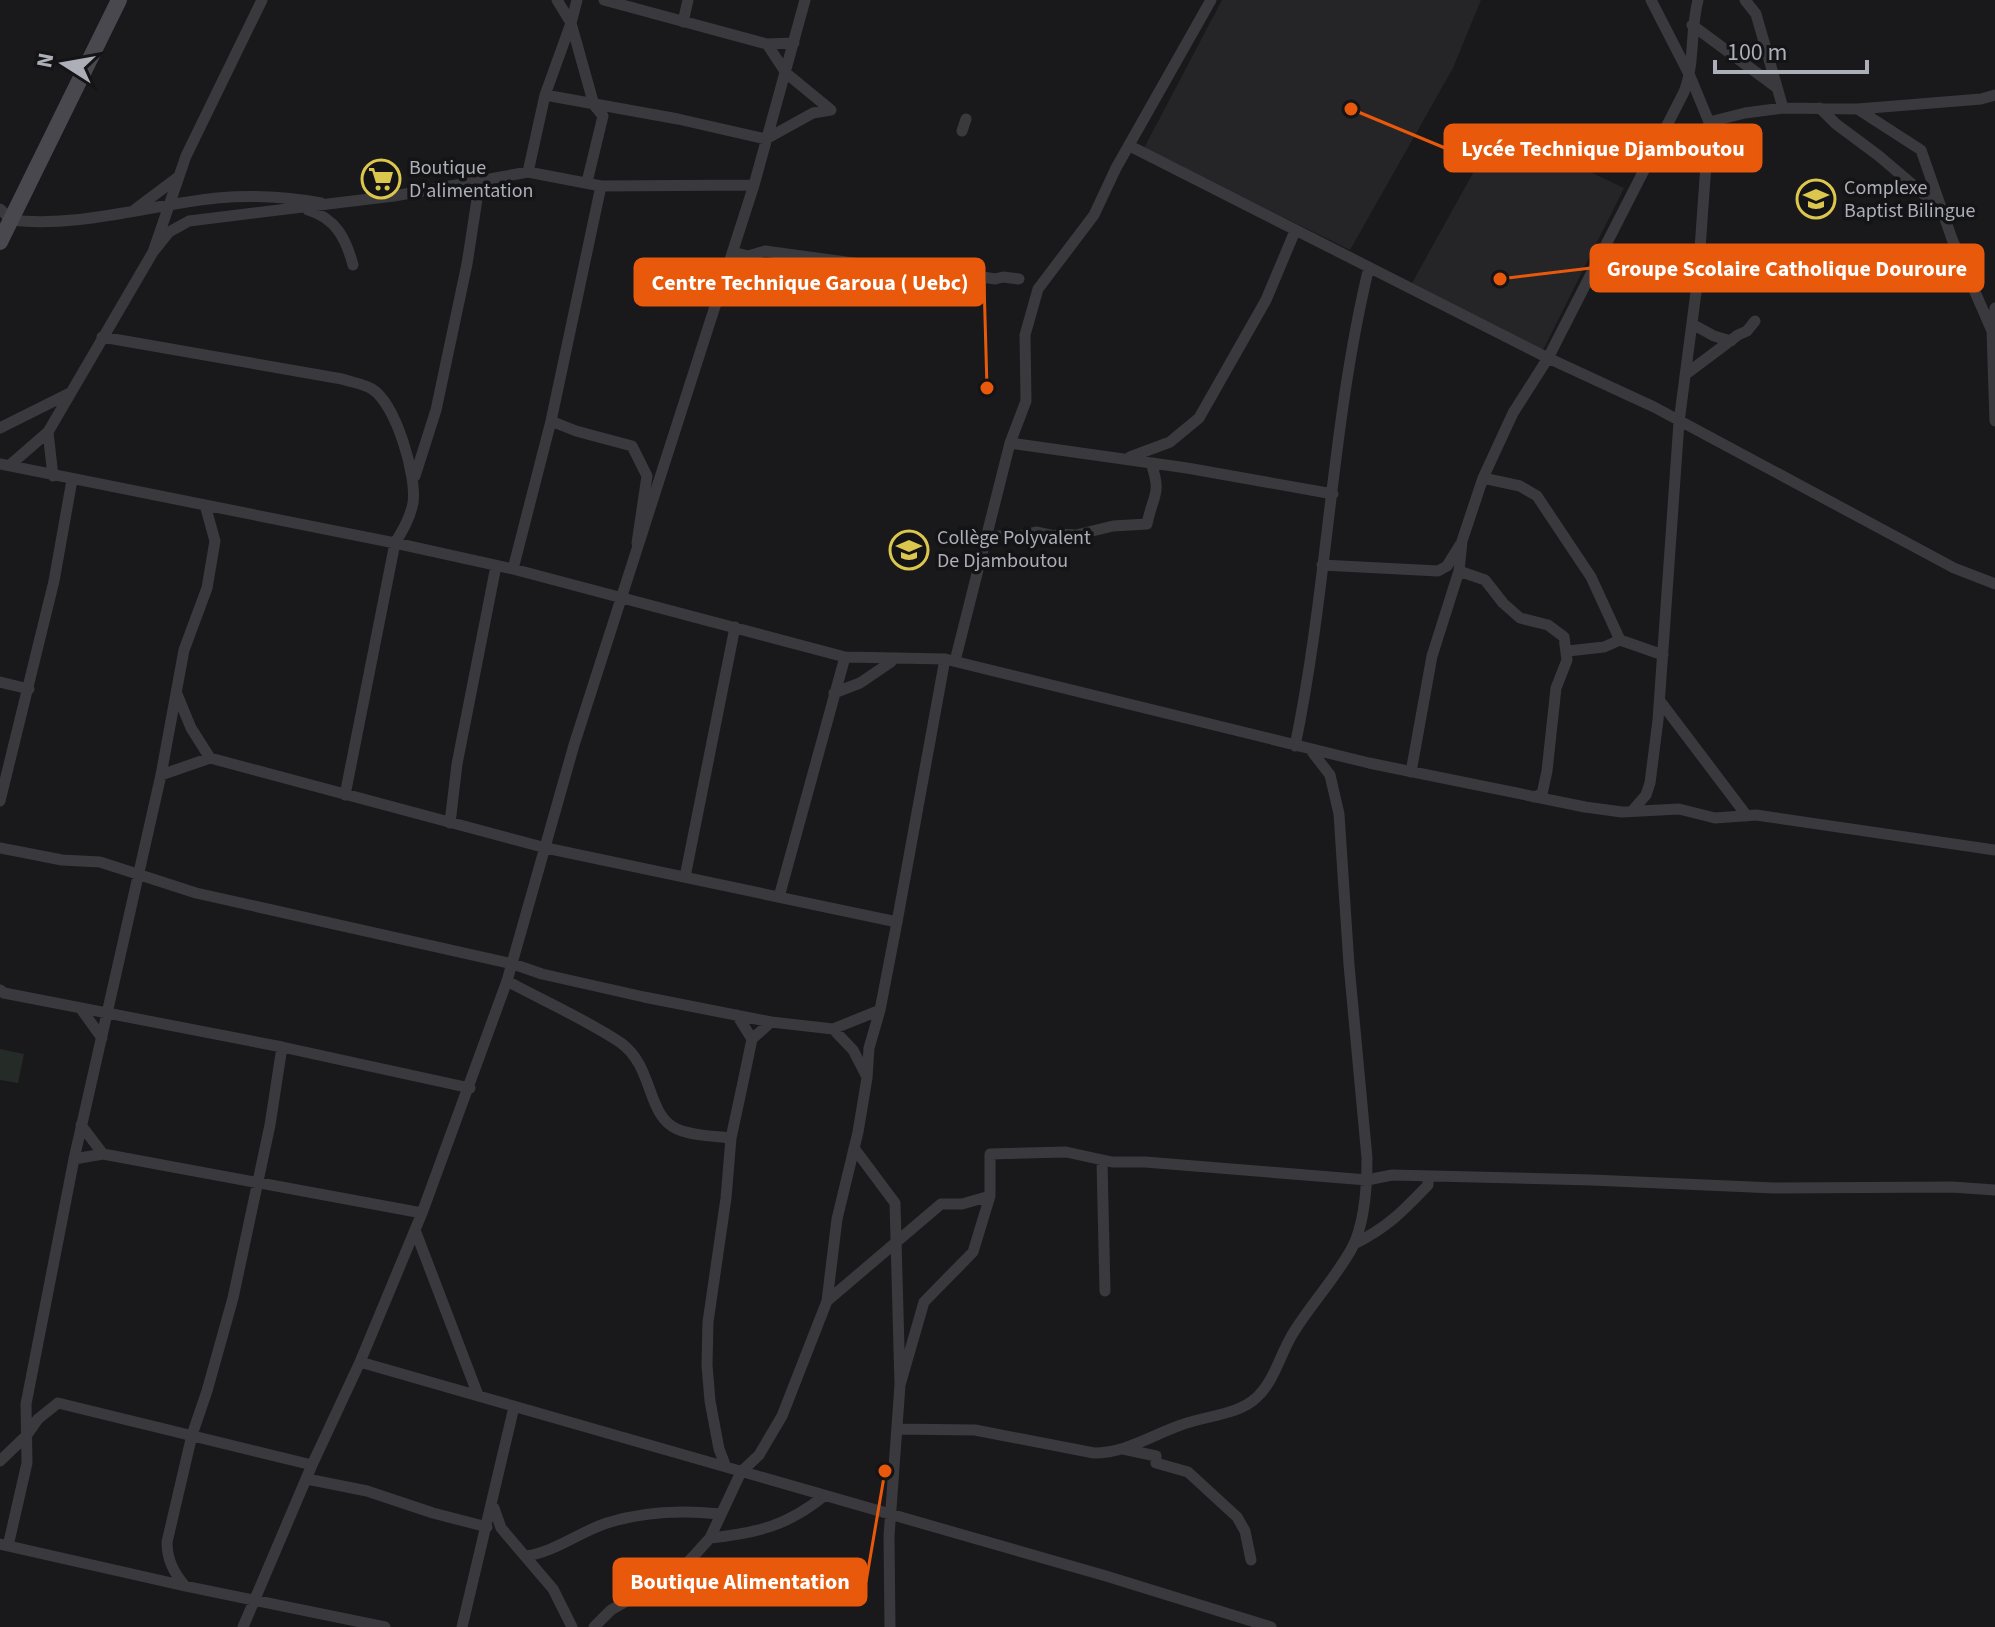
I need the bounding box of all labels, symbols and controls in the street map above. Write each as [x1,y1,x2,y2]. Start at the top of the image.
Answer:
north arrow [24,24,104,104]
scale bar [1715,24,1867,74]
text: 100 m [1727,35,1787,70]
text: N [28,50,62,71]
callout: Lycée Technique Djamboutou [1445,125,1761,171]
text: Lycée Technique Djamboutou [1461,133,1745,165]
place label: Boutique D'alimentation [409,154,533,205]
supermarket icon: Boutique D'alimentation [360,158,402,200]
place label: Complexe Baptist Bilingue [1844,174,1976,225]
school or university icon: Complexe Baptist Bilingue [1795,178,1837,220]
callout: Groupe Scolaire Catholique Douroure [1591,245,1983,291]
text: Groupe Scolaire Catholique Douroure [1607,253,1967,285]
callout: Centre Technique Garoua ( Uebc) [635,259,984,305]
text: Centre Technique Garoua ( Uebc) [651,267,969,299]
place label: Collège Polyvalent De Djamboutou [937,524,1091,575]
school or university icon: Collège Polyvalent De Djamboutou [888,529,930,571]
callout: Boutique Alimentation [614,1559,866,1605]
text: Boutique Alimentation [630,1566,850,1598]

